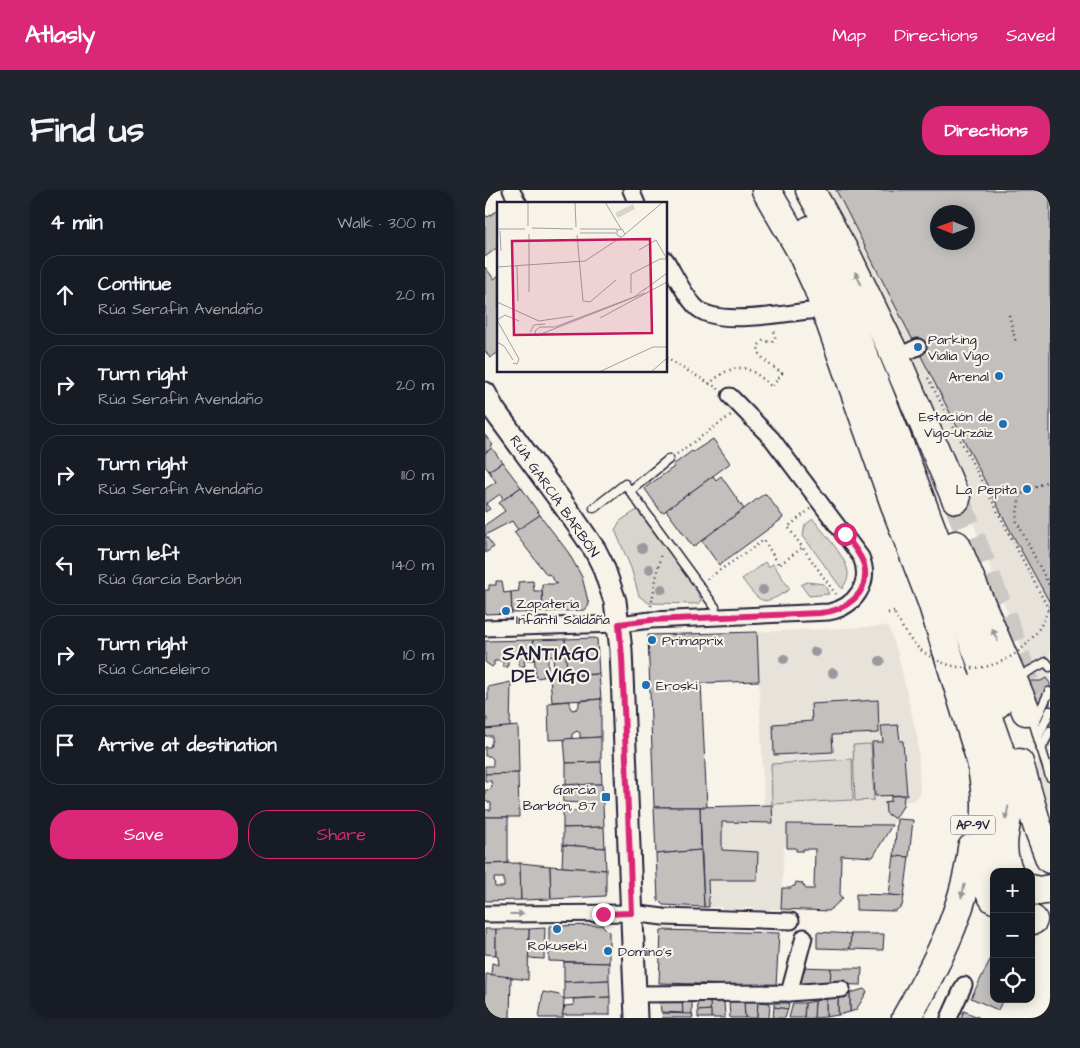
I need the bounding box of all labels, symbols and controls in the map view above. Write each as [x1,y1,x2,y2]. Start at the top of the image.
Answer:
text: Atlasly [25,18,95,52]
text: Map [832,23,866,48]
text: Directions [894,23,978,48]
text: Saved [1006,23,1055,48]
text: Find us [30,106,144,155]
button: Directions [922,106,1050,155]
inset map [497,202,667,372]
north arrow [930,205,975,250]
text: 4 min [50,208,103,237]
text: Walk · 300 m [337,212,435,234]
text: Continue [98,271,172,298]
one-way arrow [853,271,861,285]
icon: ahead [51,281,79,309]
text: 20 m [396,284,434,306]
text: Rúa Serafín Avendaño [98,298,263,320]
place label: Parking Vialia Vigo [928,330,989,366]
marker: Parking Vialia Vigo [912,341,924,353]
text: Turn right [98,361,187,388]
place label: Arenal [948,367,989,387]
marker: Arenal [993,370,1005,382]
icon: right [51,371,79,399]
text: 20 m [396,374,434,396]
text: Rúa Serafín Avendaño [98,388,263,410]
place label: Estación de Vigo-Urzáiz [919,407,993,443]
marker: Estación de Vigo-Urzáiz [997,418,1009,430]
street label: RÚA GARCÍA BARBÓN [504,432,604,562]
text: Turn right [98,451,187,478]
icon: right [51,461,79,489]
text: 110 m [401,464,434,486]
text: Rúa Serafín Avendaño [98,478,263,500]
place label: La Pepita [955,480,1017,500]
marker: La Pepita [1021,483,1033,495]
route start [834,523,857,546]
text: Turn left [98,541,179,568]
icon: left [51,551,79,579]
text: 140 m [392,554,434,576]
text: Rúa García Barbón [98,568,242,590]
place label: Zapatería Infantil Saldaña [516,594,610,630]
marker: Zapatería Infantil Saldaña [500,605,512,617]
one-way arrow [990,628,998,642]
text: Turn right [98,631,187,658]
place label: Primaprix [662,631,723,651]
marker: Primaprix [646,634,658,646]
icon: right [51,641,79,669]
district label: SANTIAGO DE VIGO [501,641,600,690]
text: 10 m [403,644,434,666]
text: Rúa Canceleiro [98,658,210,680]
place label: Eroski [656,676,698,696]
marker: Eroski [640,679,652,691]
icon: arrive [51,731,79,759]
text: Arrive at destination [98,732,277,759]
place label: Garcia Barbón, 87 [523,780,596,816]
marker: Garcia Barbón, 87 [600,791,612,803]
one-way arrow [1003,806,1011,822]
button: Save [50,810,238,859]
button: Share [248,810,435,859]
road number: AP-9V [951,816,995,834]
map controls [990,868,1035,1003]
button: + [990,868,1035,913]
one-way arrow [959,884,967,899]
route end [592,903,615,926]
one-way arrow [510,910,526,918]
button: − [990,913,1035,958]
marker: Rokuseki [551,923,563,935]
place label: Rokuseki [528,936,586,956]
place label: Domino's [618,942,672,962]
marker: Domino's [602,945,614,957]
button: locate [990,958,1035,1003]

